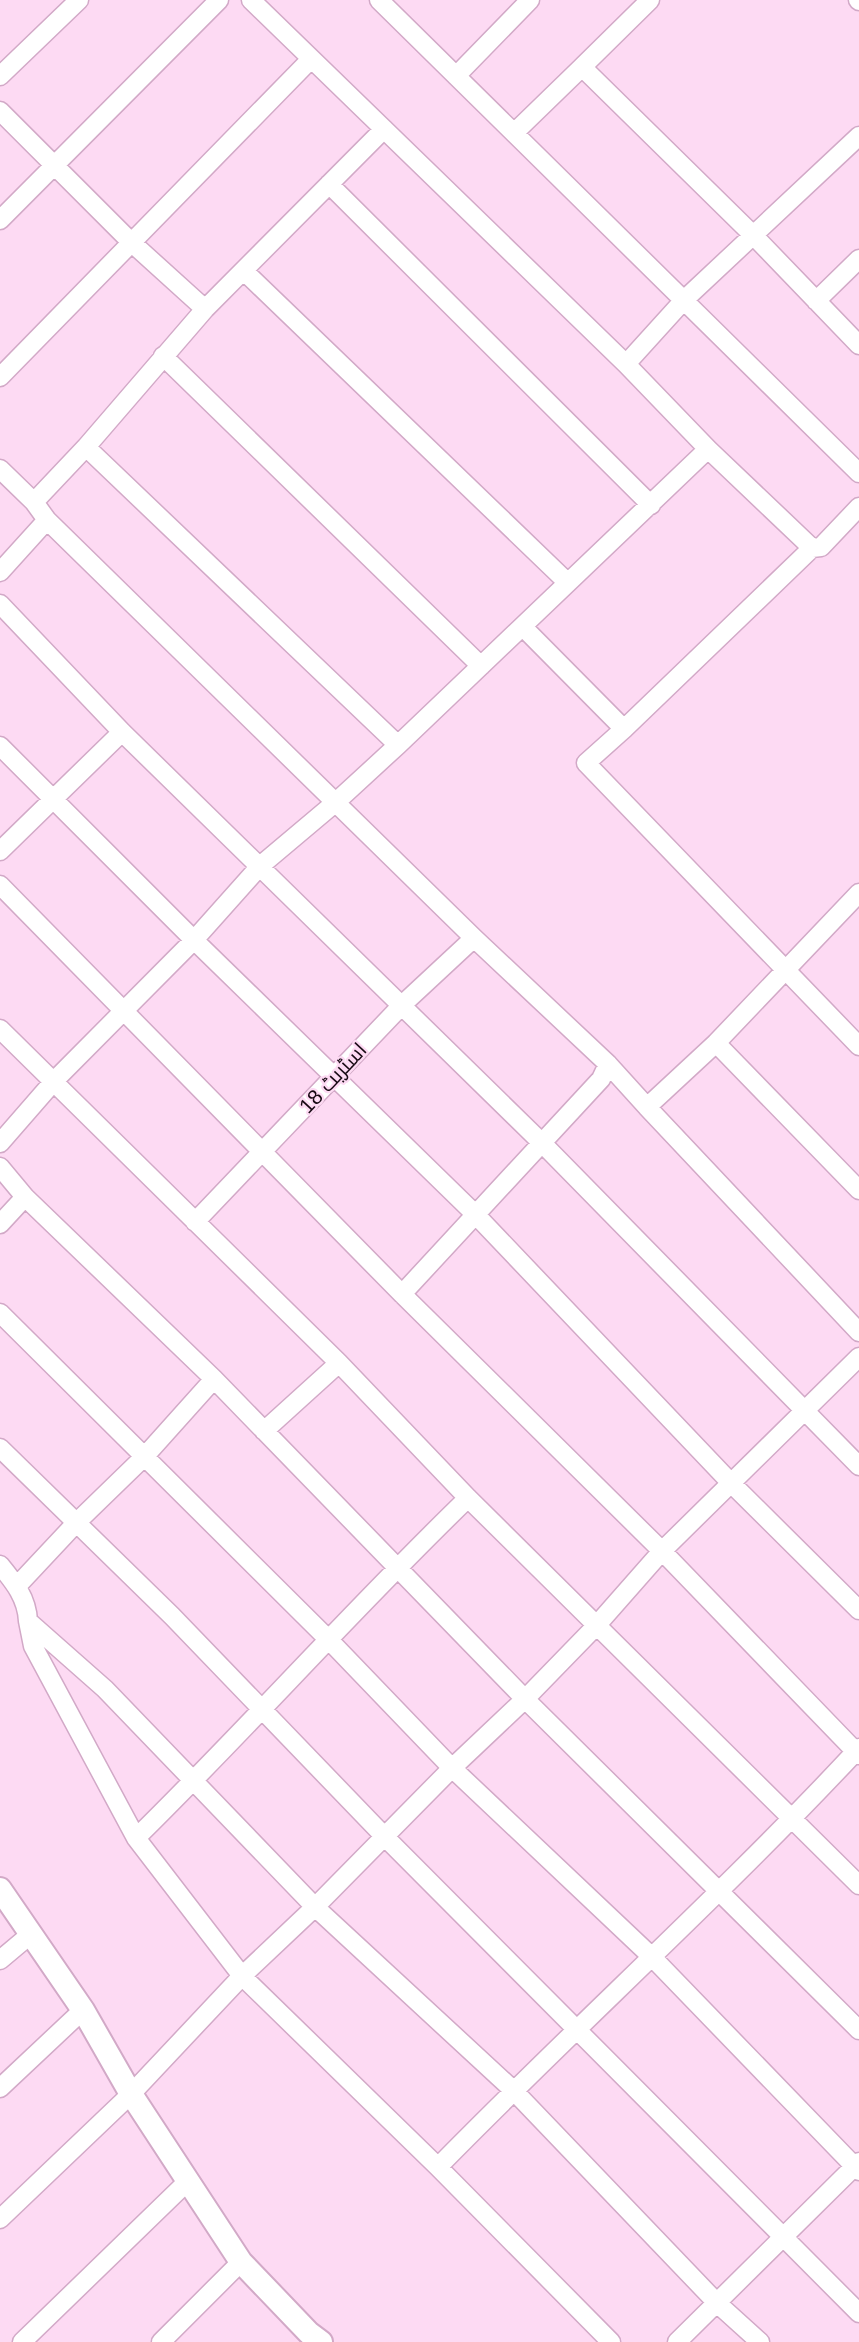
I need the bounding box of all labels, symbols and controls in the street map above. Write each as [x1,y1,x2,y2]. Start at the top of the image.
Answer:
street label: اسٹریٹ 18 [294,1038,372,1118]

